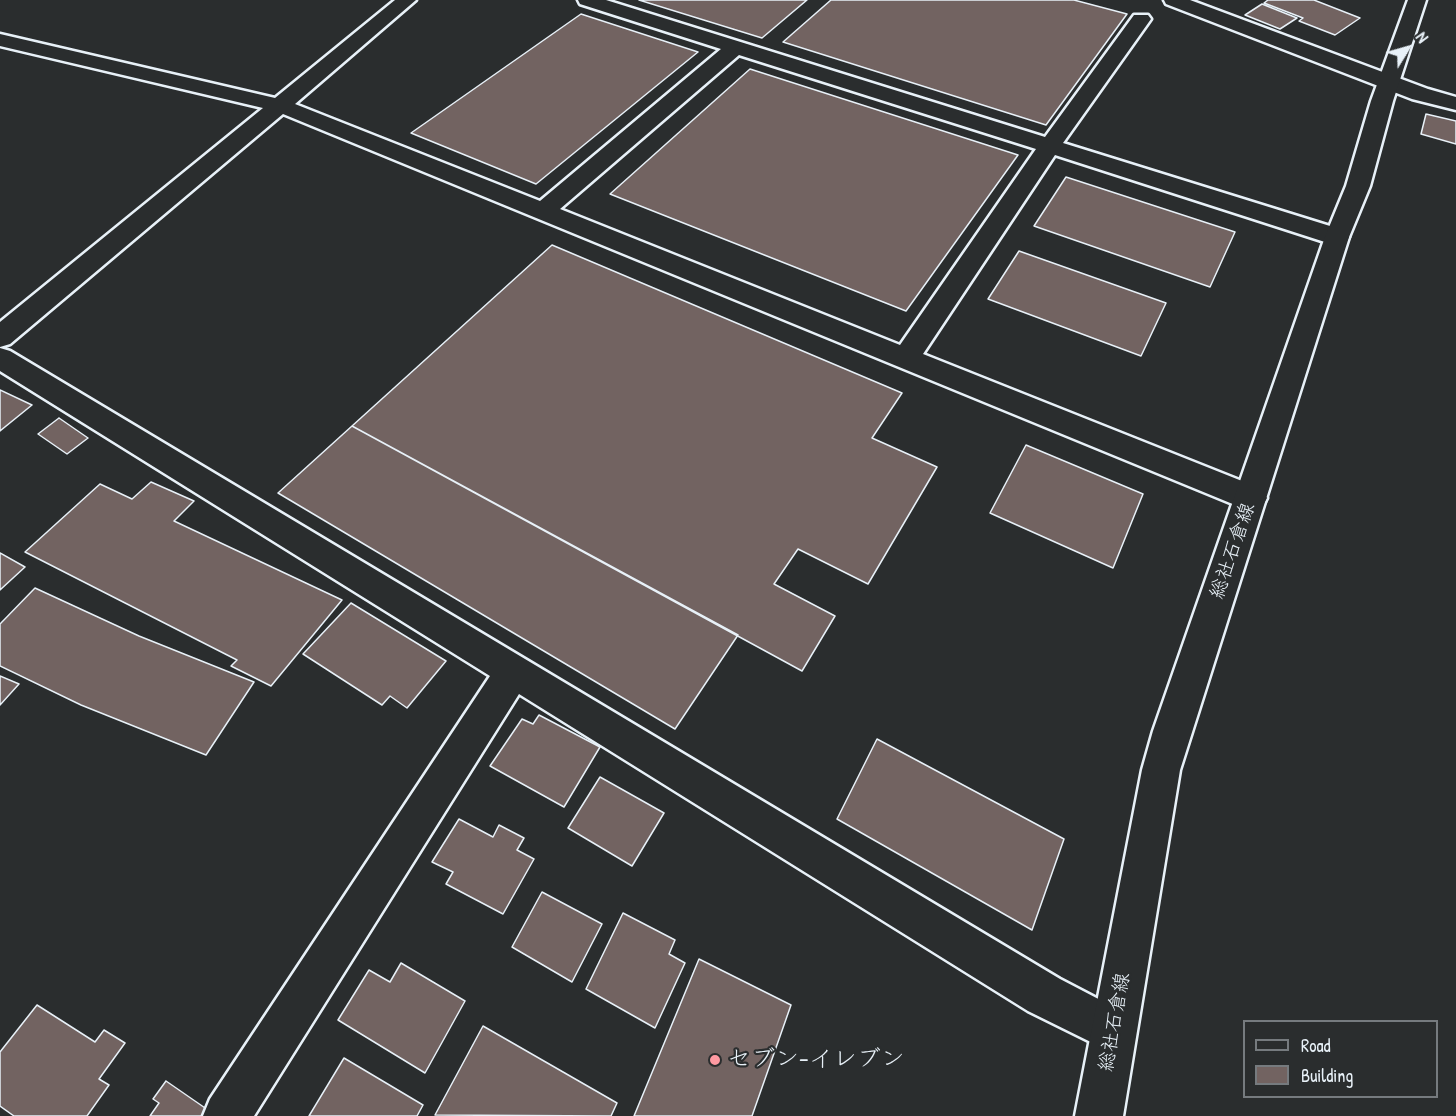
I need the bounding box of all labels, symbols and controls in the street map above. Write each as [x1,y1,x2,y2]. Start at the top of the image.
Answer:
north arrow [1378,18,1438,78]
text: N [1411,27,1434,47]
street label: 総社石倉線 [1205,500,1261,602]
street label: 総社石倉線 [1094,971,1136,1073]
legend [1243,1020,1438,1098]
text: Road [1301,1033,1331,1058]
place label: セブン-イレブン [727,1046,905,1074]
marker: セブン-イレブン [708,1053,722,1067]
text: Building [1301,1063,1353,1088]

